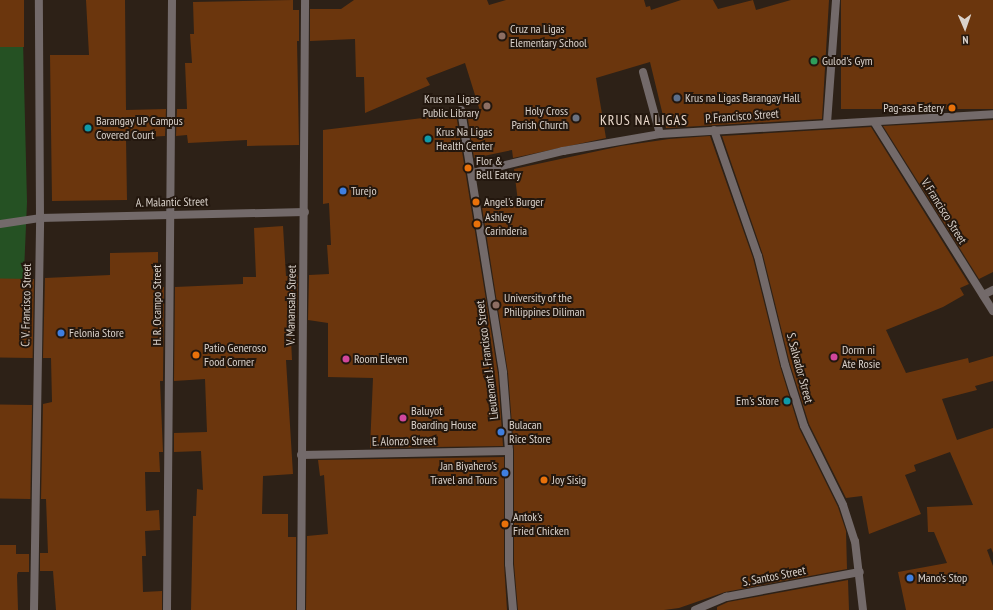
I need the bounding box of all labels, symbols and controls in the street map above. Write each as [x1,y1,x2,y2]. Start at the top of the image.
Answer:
north arrow [945,8,985,48]
place label: Cruz na Ligas Elementary School [510,22,587,50]
marker: Cruz na Ligas Elementary School [497,31,507,41]
text: N [962,33,969,47]
place label: Gulod's Gym [822,54,873,68]
marker: Gulod's Gym [809,56,819,66]
place label: Krus na Ligas Barangay Hall [685,91,800,105]
place label: Krus na Ligas Public Library [423,92,479,120]
marker: Krus na Ligas Barangay Hall [672,93,682,103]
marker: Krus na Ligas Public Library [482,101,492,111]
place label: Pag-asa Eatery [883,101,944,115]
marker: Pag-asa Eatery [947,103,957,113]
place label: Holy Cross Parish Church [512,104,568,132]
street label: P. Francisco Street [704,106,780,126]
district label: KRUS NA LIGAS [600,112,688,128]
marker: Holy Cross Parish Church [571,113,581,123]
place label: Barangay UP Campus Covered Court [96,114,183,142]
marker: Barangay UP Campus Covered Court [83,123,93,133]
place label: Krus Na Ligas Health Center [436,125,493,153]
marker: Krus Na Ligas Health Center [423,134,433,144]
place label: Flor & Bell Eatery [476,154,521,182]
marker: Flor & Bell Eatery [463,163,473,173]
street label: V. Francisco Street [918,175,970,247]
place label: Turejo [351,184,377,198]
marker: Turejo [338,186,348,196]
street label: A. Malantic Street [135,194,209,210]
place label: Angel's Burger [484,195,544,209]
marker: Angel's Burger [471,197,481,207]
place label: Ashley Carinderia [485,210,527,238]
marker: Ashley Carinderia [472,219,482,229]
street label: C. V. Francisco Street [18,262,34,348]
street label: H. R. Ocampo Street [150,264,164,346]
street label: V. Manansala Street [283,264,299,346]
place label: University of the Philippines Diliman [504,291,585,319]
street label: Lieutenant J. Francisco Street [473,299,501,421]
marker: University of the Philippines Diliman [491,300,501,310]
place label: Felonia Store [69,326,124,340]
marker: Felonia Store [56,328,66,338]
street label: S. Salvador Street [784,331,816,405]
place label: Patio Generoso Food Corner [204,341,266,369]
place label: Dorm ni Ate Rosie [842,343,880,371]
marker: Patio Generoso Food Corner [191,350,201,360]
place label: Room Eleven [354,352,408,366]
marker: Dorm ni Ate Rosie [829,352,839,362]
marker: Room Eleven [341,354,351,364]
place label: Em's Store [736,394,779,408]
marker: Em's Store [782,396,792,406]
place label: Baluyot Boarding House [411,404,477,432]
marker: Baluyot Boarding House [398,413,408,423]
place label: Bulacan Rice Store [509,418,551,446]
marker: Bulacan Rice Store [496,427,506,437]
street label: E. Alonzo Street [371,433,437,449]
place label: Jan Biyahero's Travel and Tours [430,459,497,487]
marker: Jan Biyahero's Travel and Tours [500,468,510,478]
place label: Joy Sisig [552,473,587,487]
marker: Joy Sisig [539,475,549,485]
place label: Antok's Fried Chicken [513,510,569,538]
marker: Antok's Fried Chicken [500,519,510,529]
street label: S. Santos Street [741,563,807,589]
place label: Mano's Stop [918,571,967,585]
marker: Mano's Stop [905,573,915,583]

